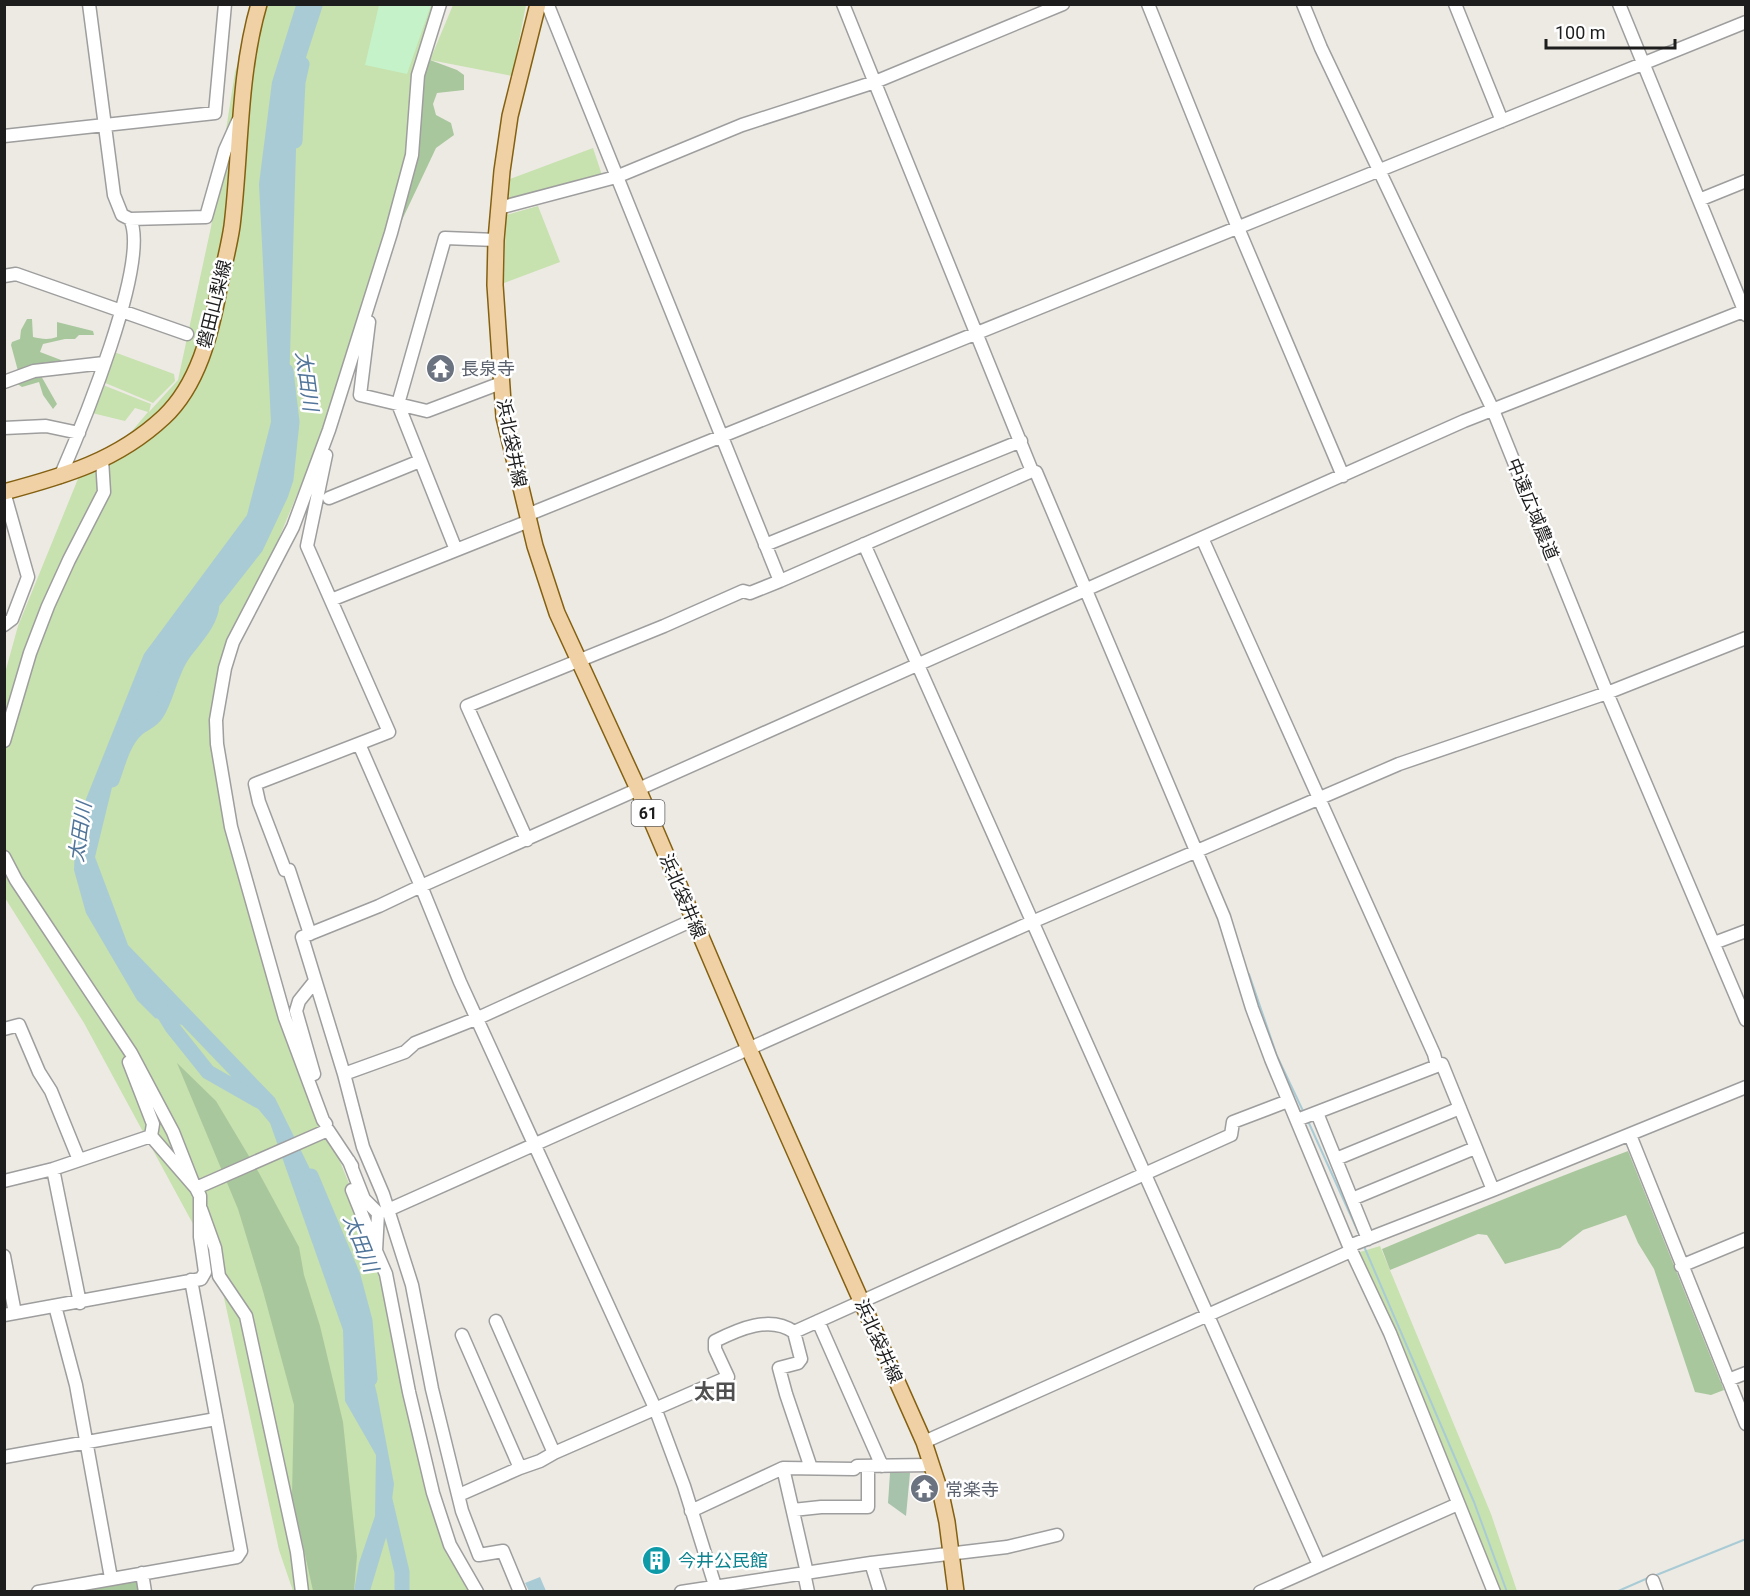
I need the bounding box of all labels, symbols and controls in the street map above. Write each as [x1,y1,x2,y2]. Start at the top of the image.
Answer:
scale bar [1546,12,1675,50]
text: 100 m [1555,22,1606,43]
street label: 磐田山梨線 [193,258,235,350]
water label: 太田川 [291,350,323,414]
temple icon: 長泉寺 [424,352,456,384]
place label: 長泉寺 [461,358,515,379]
street label: 浜北袋井線 [493,397,531,489]
street label: 中遠広域農道 [1503,455,1563,563]
water label: 太田川 [64,799,96,863]
road number: 61 [632,800,664,826]
street label: 浜北袋井線 [656,850,710,942]
water label: 太田川 [339,1211,384,1277]
street label: 浜北袋井線 [851,1296,907,1386]
district label: 太田 [694,1380,736,1404]
temple icon: 常楽寺 [908,1473,940,1505]
place label: 常楽寺 [945,1479,999,1500]
building icon: 今井公民館 [641,1544,673,1576]
place label: 今井公民館 [678,1550,768,1571]

